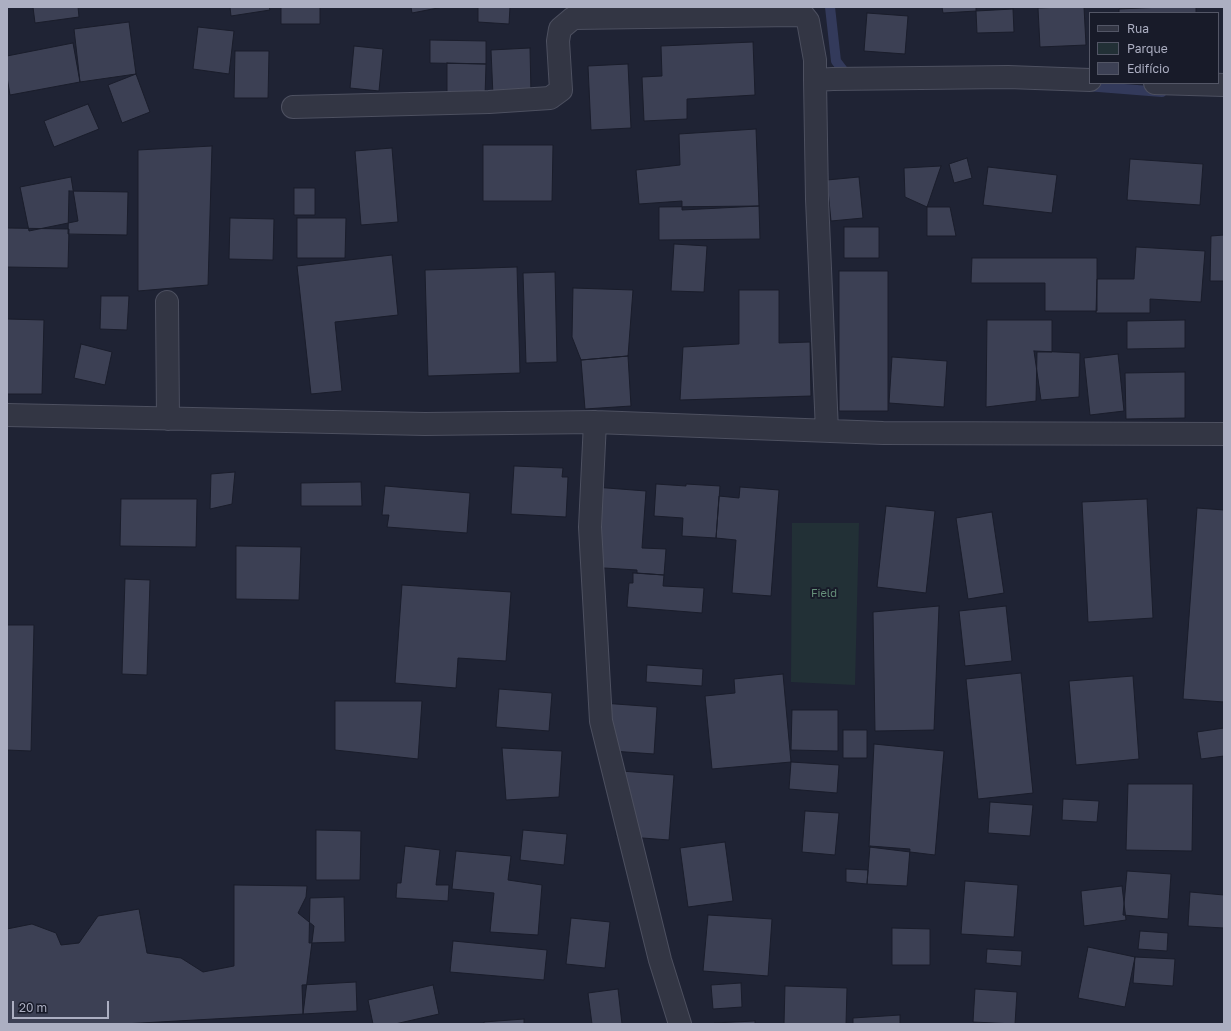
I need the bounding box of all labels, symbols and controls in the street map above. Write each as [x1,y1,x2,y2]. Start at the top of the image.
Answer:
legend [1089,12,1219,84]
text: Rua [1127,21,1149,36]
text: Parque [1127,41,1168,56]
text: Edifício [1127,61,1169,76]
park label: Field [811,587,837,601]
scale bar [14,993,111,1019]
text: 20 m [19,1000,47,1015]

